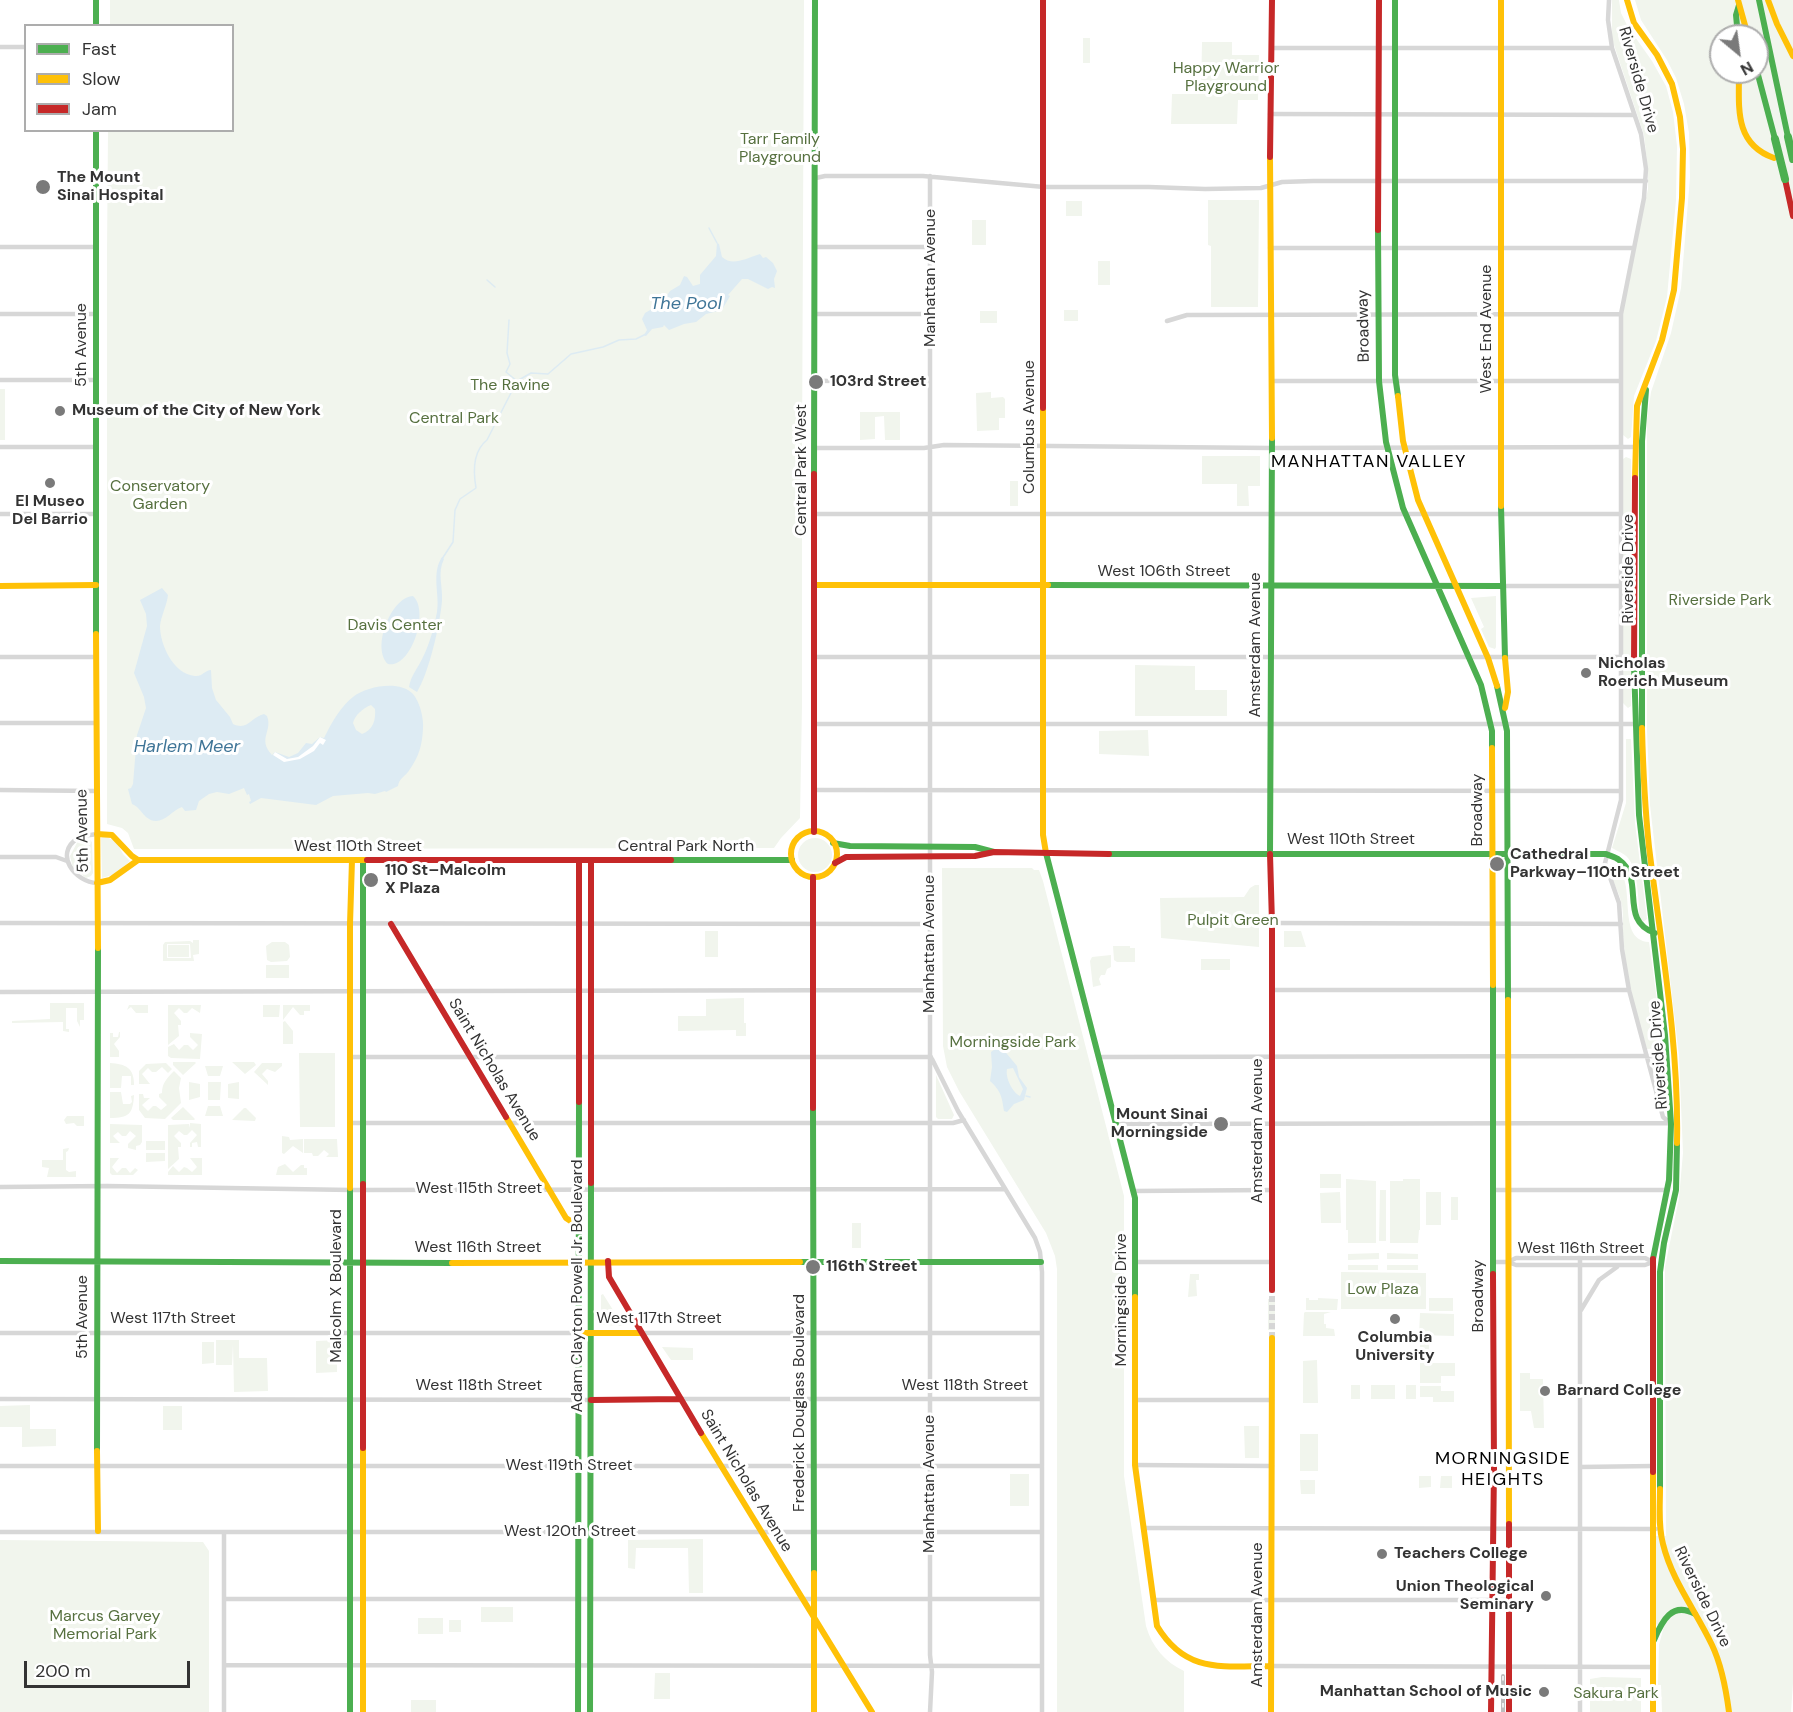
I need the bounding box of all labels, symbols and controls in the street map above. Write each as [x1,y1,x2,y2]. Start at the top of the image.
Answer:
legend [24,24,234,132]
north arrow [1709,24,1769,84]
street label: Riverside Drive [1614,25,1662,135]
text: Fast [82,37,117,61]
text: N [1737,56,1757,80]
park label: Happy Warrior Playground [1173,59,1279,97]
text: Slow [82,67,121,91]
text: Jam [82,97,117,121]
park label: Tarr Family Playground [739,130,821,168]
place label: The Mount Sinai Hospital [57,168,164,206]
marker: The Mount Sinai Hospital [34,178,52,196]
street label: Manhattan Avenue [921,209,941,347]
street label: West End Avenue [1477,265,1497,393]
street label: Broadway [1354,289,1374,363]
water label: The Pool [650,293,722,315]
street label: 5th Avenue [72,303,92,387]
street label: Columbus Avenue [1020,360,1040,494]
place label: 103rd Street [830,372,926,392]
marker: 103rd Street [807,373,825,391]
park label: The Ravine [470,376,550,396]
place label: Museum of the City of New York [72,401,321,421]
marker: Museum of the City of New York [53,404,67,418]
street label: Central Park West [792,404,812,536]
park label: Central Park [409,409,499,429]
district label: MANHATTAN VALLEY [1271,451,1467,473]
marker: El Museo Del Barrio [43,476,57,490]
park label: Conservatory Garden [110,477,210,515]
place label: El Museo Del Barrio [12,492,88,530]
street label: Riverside Drive [1619,514,1639,624]
street label: West 106th Street [1097,562,1231,582]
street label: Amsterdam Avenue [1246,573,1266,717]
park label: Riverside Park [1668,591,1772,611]
park label: Davis Center [348,616,442,636]
place label: Nicholas Roerich Museum [1598,654,1728,692]
marker: Nicholas Roerich Museum [1579,666,1593,680]
water label: Harlem Meer [134,736,240,758]
street label: Broadway [1468,774,1488,846]
street label: 5th Avenue [73,789,93,873]
street label: West 110th Street [1287,830,1415,850]
street label: West 110th Street [294,837,422,857]
street label: Central Park North [618,837,754,857]
place label: Cathedral Parkway–110th Street [1510,845,1680,883]
marker: Cathedral Parkway–110th Street [1488,855,1506,873]
place label: 110 St–Malcolm X Plaza [385,861,506,899]
marker: 110 St–Malcolm X Plaza [362,871,380,889]
street label: Manhattan Avenue [920,875,940,1013]
park label: Pulpit Green [1187,911,1279,931]
street label: Saint Nicholas Avenue [444,995,544,1145]
street label: Riverside Drive [1646,1000,1672,1110]
park label: Morningside Park [950,1033,1076,1053]
street label: Amsterdam Avenue [1248,1059,1268,1203]
place label: Mount Sinai Morningside [1111,1105,1208,1143]
marker: Mount Sinai Morningside [1212,1115,1230,1133]
street label: Adam Clayton Powell Jr. Boulevard [568,1160,588,1412]
street label: West 115th Street [416,1179,542,1199]
street label: Malcolm X Boulevard [327,1209,347,1363]
street label: Morningside Drive [1112,1233,1132,1367]
street label: West 116th Street [414,1238,542,1258]
street label: West 116th Street [1517,1239,1645,1259]
place label: 116th Street [826,1257,917,1277]
marker: 116th Street [804,1258,822,1276]
street label: Broadway [1469,1260,1489,1332]
street label: 5th Avenue [73,1275,93,1359]
park label: Low Plaza [1347,1280,1419,1300]
street label: Frederick Douglass Boulevard [790,1294,810,1512]
street label: West 117th Street [110,1309,236,1329]
street label: West 117th Street [596,1309,722,1329]
marker: Columbia University [1388,1312,1402,1326]
place label: Columbia University [1355,1328,1435,1366]
street label: West 118th Street [416,1376,542,1396]
street label: West 118th Street [902,1376,1028,1396]
place label: Barnard College [1557,1381,1681,1401]
marker: Barnard College [1538,1384,1552,1398]
street label: Saint Nicholas Avenue [696,1406,796,1556]
street label: Manhattan Avenue [920,1415,940,1553]
district label: MORNINGSIDE HEIGHTS [1435,1448,1571,1490]
street label: West 119th Street [505,1456,633,1476]
street label: West 120th Street [504,1522,636,1542]
street label: Amsterdam Avenue [1248,1543,1268,1687]
place label: Teachers College [1394,1544,1528,1564]
street label: Riverside Drive [1669,1544,1735,1650]
marker: Teachers College [1375,1547,1389,1561]
place label: Union Theological Seminary [1396,1577,1534,1615]
marker: Union Theological Seminary [1539,1589,1553,1603]
park label: Marcus Garvey Memorial Park [50,1607,160,1645]
scale bar [27,1649,194,1687]
text: 200 m [35,1659,91,1683]
place label: Manhattan School of Music [1320,1682,1532,1702]
park label: Sakura Park [1573,1684,1659,1704]
marker: Manhattan School of Music [1537,1685,1551,1699]

